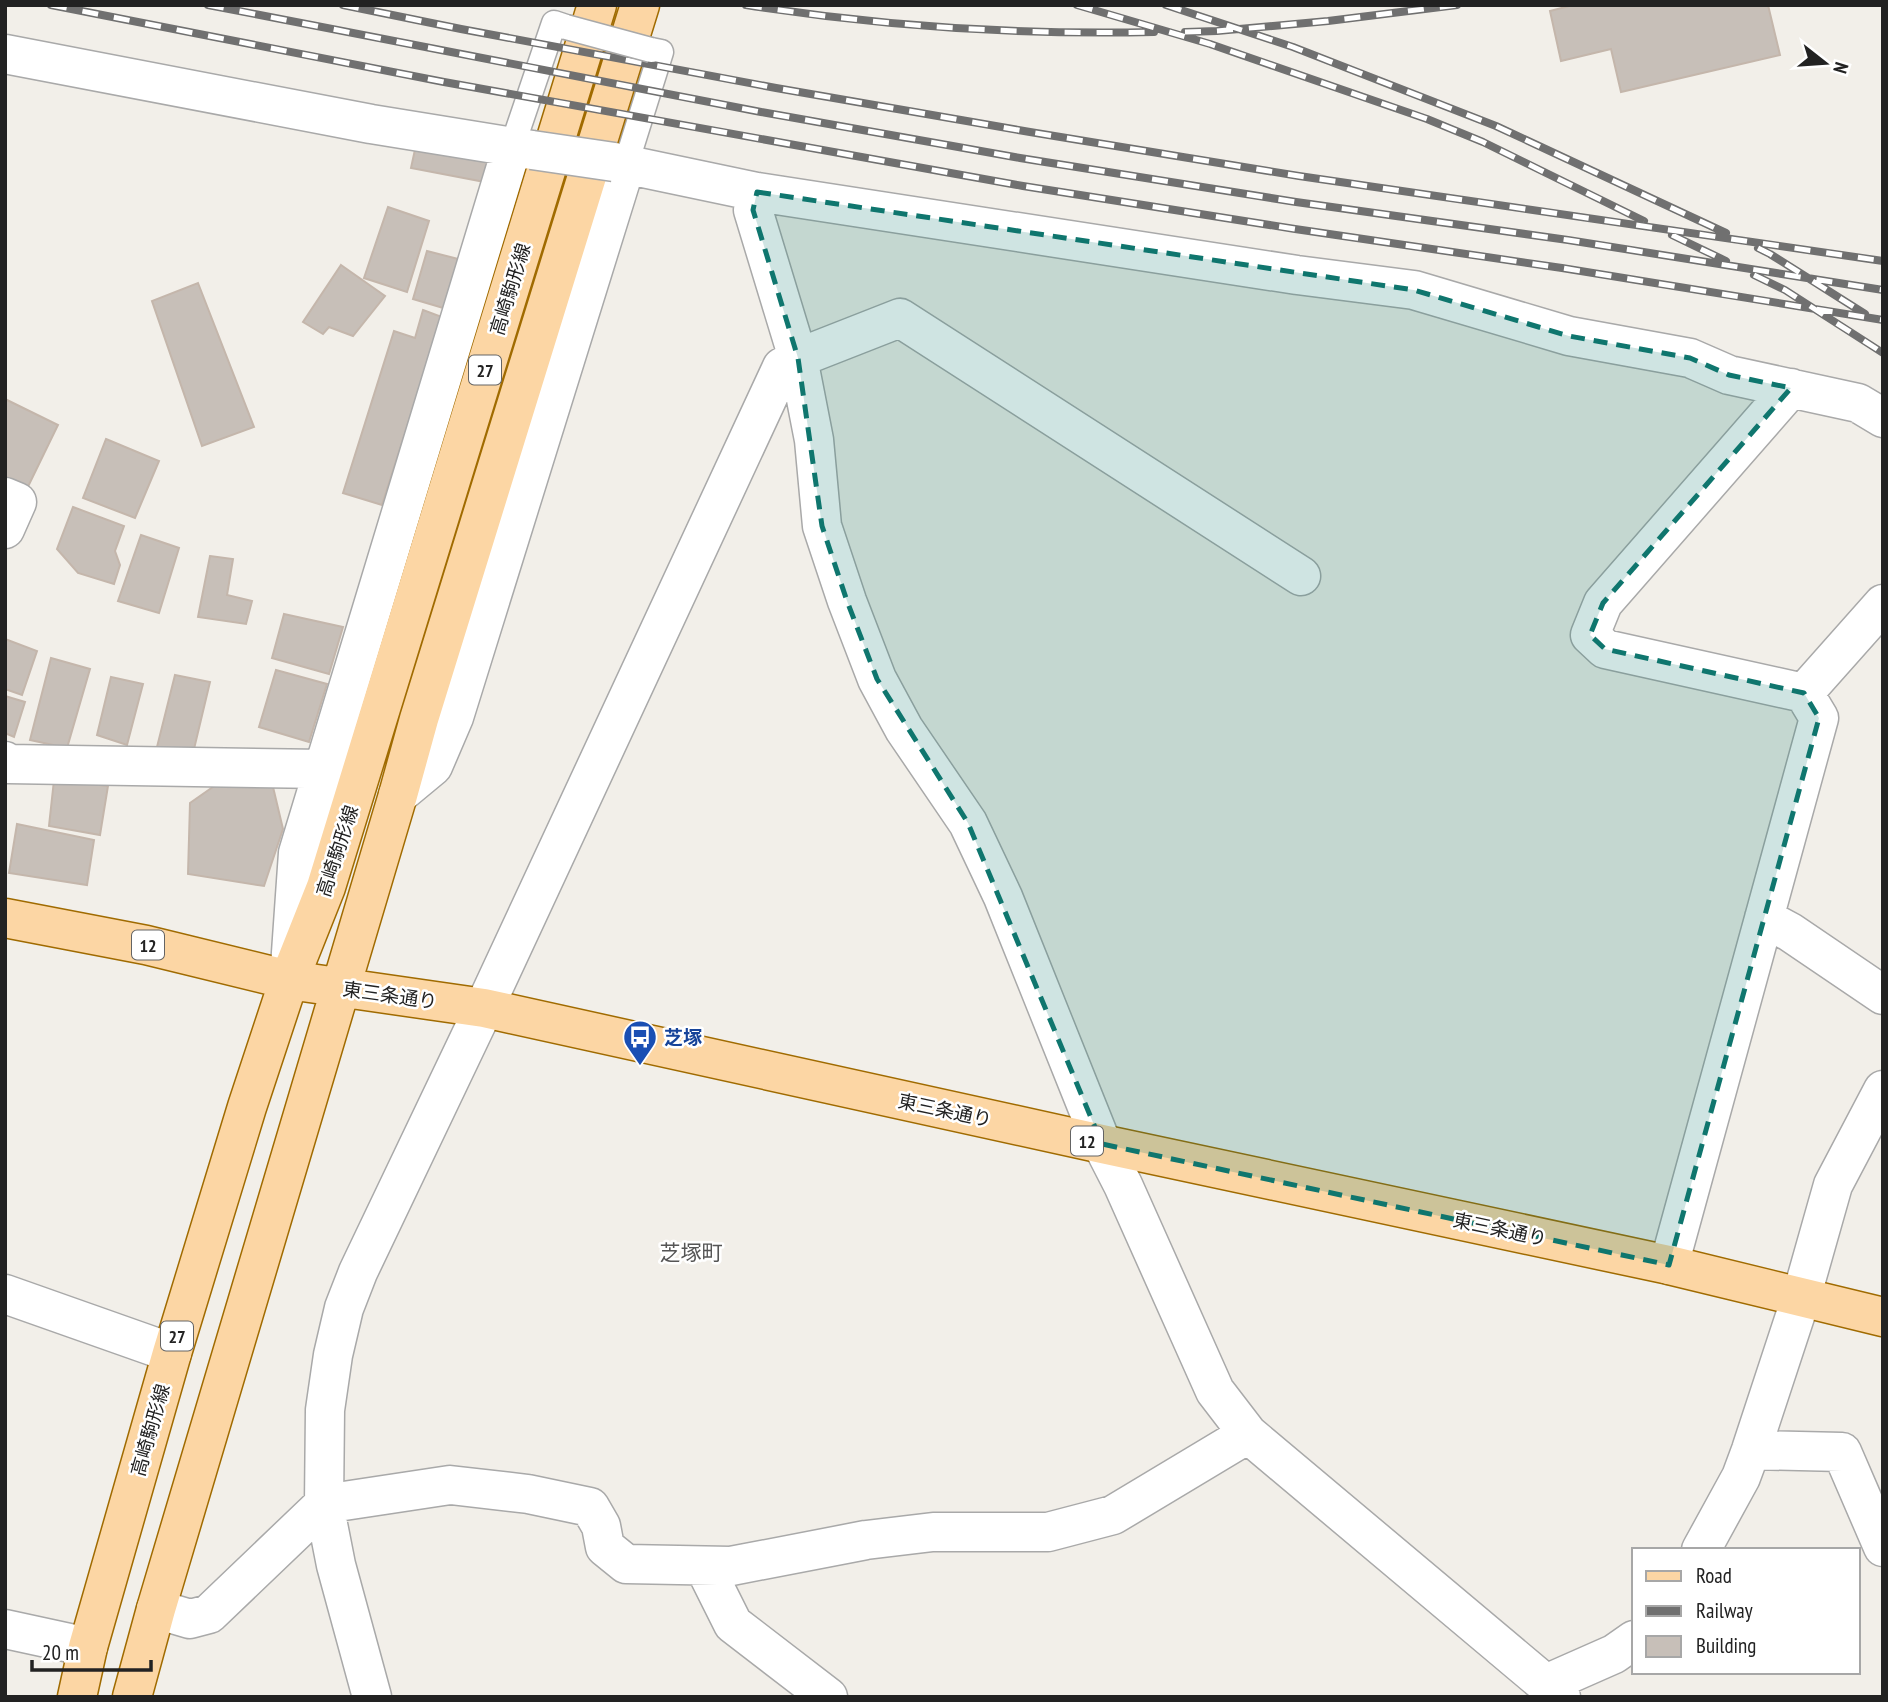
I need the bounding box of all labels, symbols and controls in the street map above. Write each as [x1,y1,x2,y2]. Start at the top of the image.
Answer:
north arrow [1790,28,1860,98]
text: N [1828,60,1854,76]
street label: 高崎駒形線 [485,240,535,338]
road number: 27 [469,356,501,384]
street label: 高崎駒形線 [311,802,363,900]
road number: 12 [132,930,164,960]
street label: 東三条通り [341,977,439,1013]
bus stop icon: 芝塚 [621,1018,659,1067]
place label: 芝塚 [664,1025,702,1049]
street label: 東三条通り [896,1088,994,1132]
road number: 12 [1071,1126,1103,1156]
street label: 東三条通り [1451,1207,1549,1251]
district label: 芝塚町 [660,1239,723,1266]
road number: 27 [161,1322,193,1350]
street label: 高崎駒形線 [125,1381,175,1479]
legend [1632,1548,1860,1674]
text: Road [1696,1562,1732,1589]
text: Railway [1696,1597,1753,1624]
scale bar [32,1628,150,1672]
text: Building [1696,1632,1756,1659]
text: 20 m [42,1639,79,1666]

